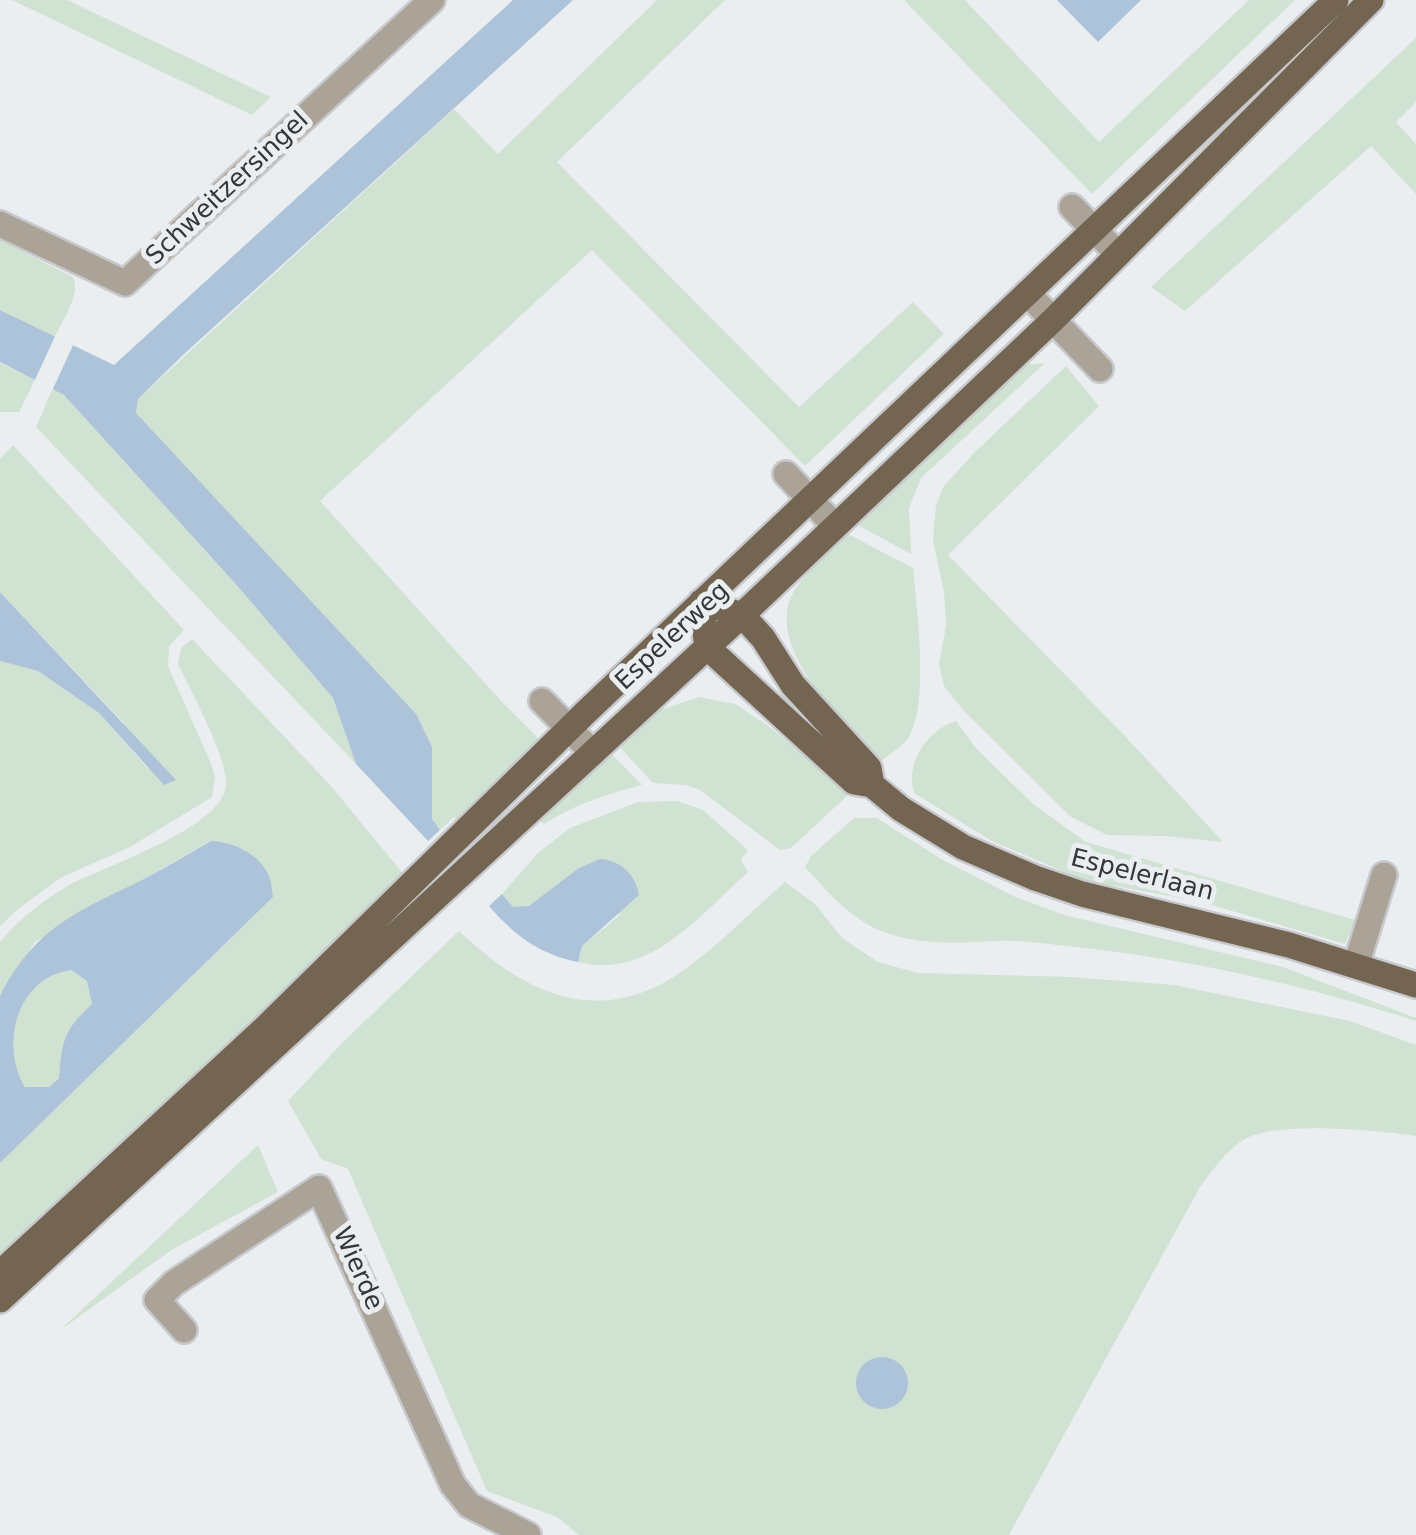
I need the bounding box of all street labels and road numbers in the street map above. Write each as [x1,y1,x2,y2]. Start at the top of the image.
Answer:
street label: Schweitzersingel [141,106,315,272]
street label: Espelerweg [610,577,736,697]
street label: Espelerlaan [1067,844,1217,908]
street label: Wierde [325,1223,389,1315]

